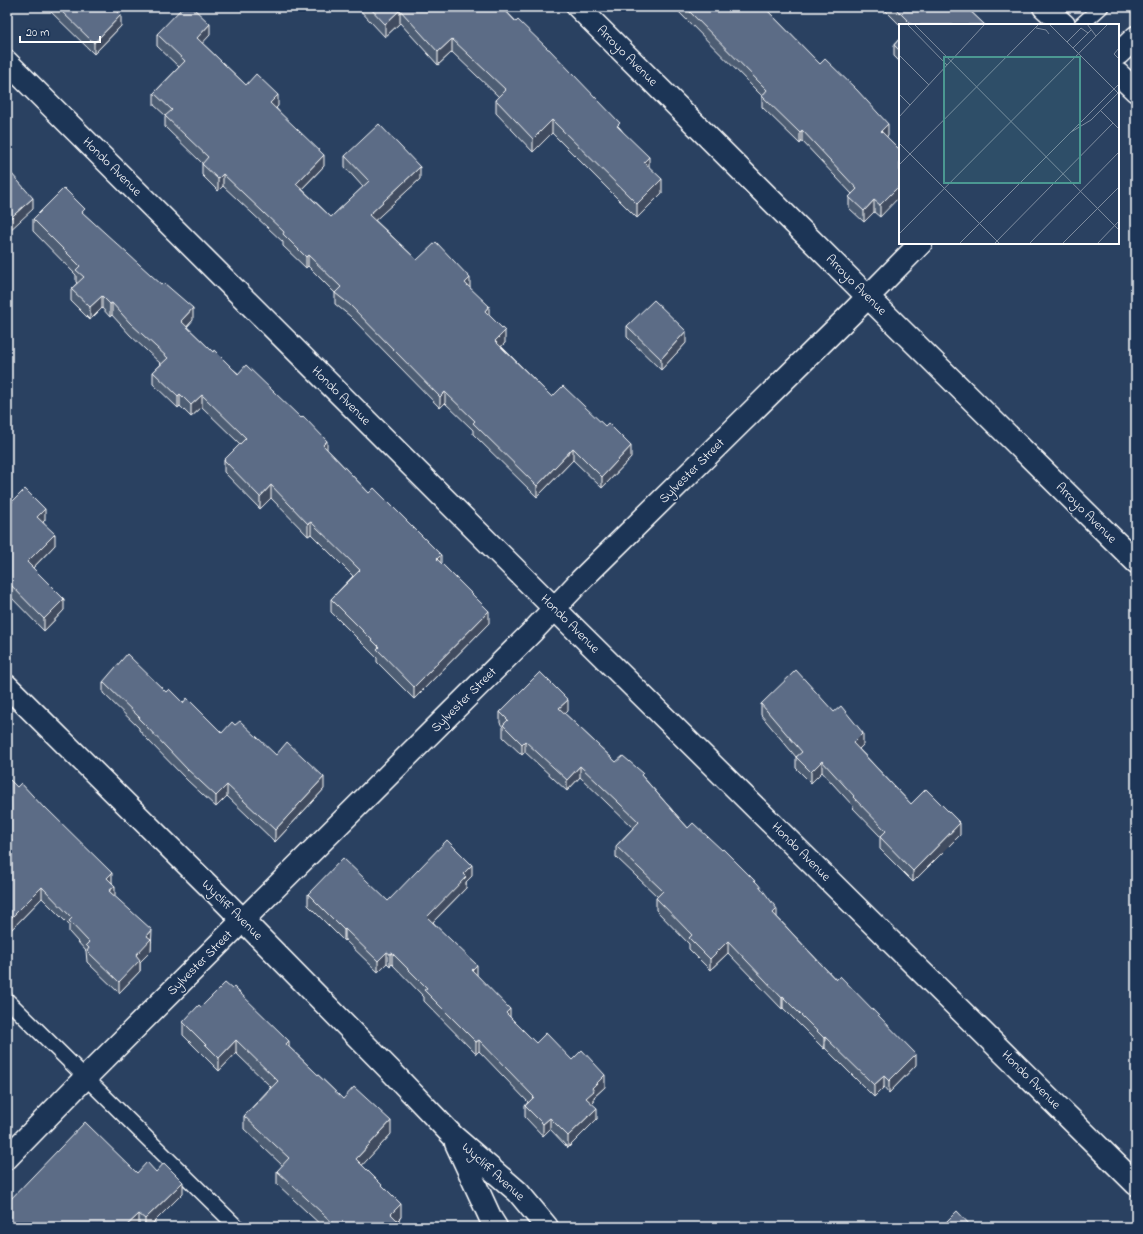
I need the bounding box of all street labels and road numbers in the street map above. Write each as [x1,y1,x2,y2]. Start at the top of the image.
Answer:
street label: Arroyo Avenue [592,21,662,92]
street label: Hondo Avenue [78,133,146,201]
street label: Arroyo Avenue [821,250,891,321]
street label: Hondo Avenue [307,362,375,430]
street label: Sylvester Street [655,433,730,509]
street label: Arroyo Avenue [1051,478,1121,549]
street label: Hondo Avenue [536,590,604,658]
street label: Sylvester Street [427,662,502,738]
street label: Hondo Avenue [767,818,835,886]
street label: Wycliff Avenue [196,875,267,946]
street label: Sylvester Street [163,925,238,1001]
street label: Hondo Avenue [997,1046,1065,1114]
street label: Wycliff Avenue [456,1138,529,1206]

